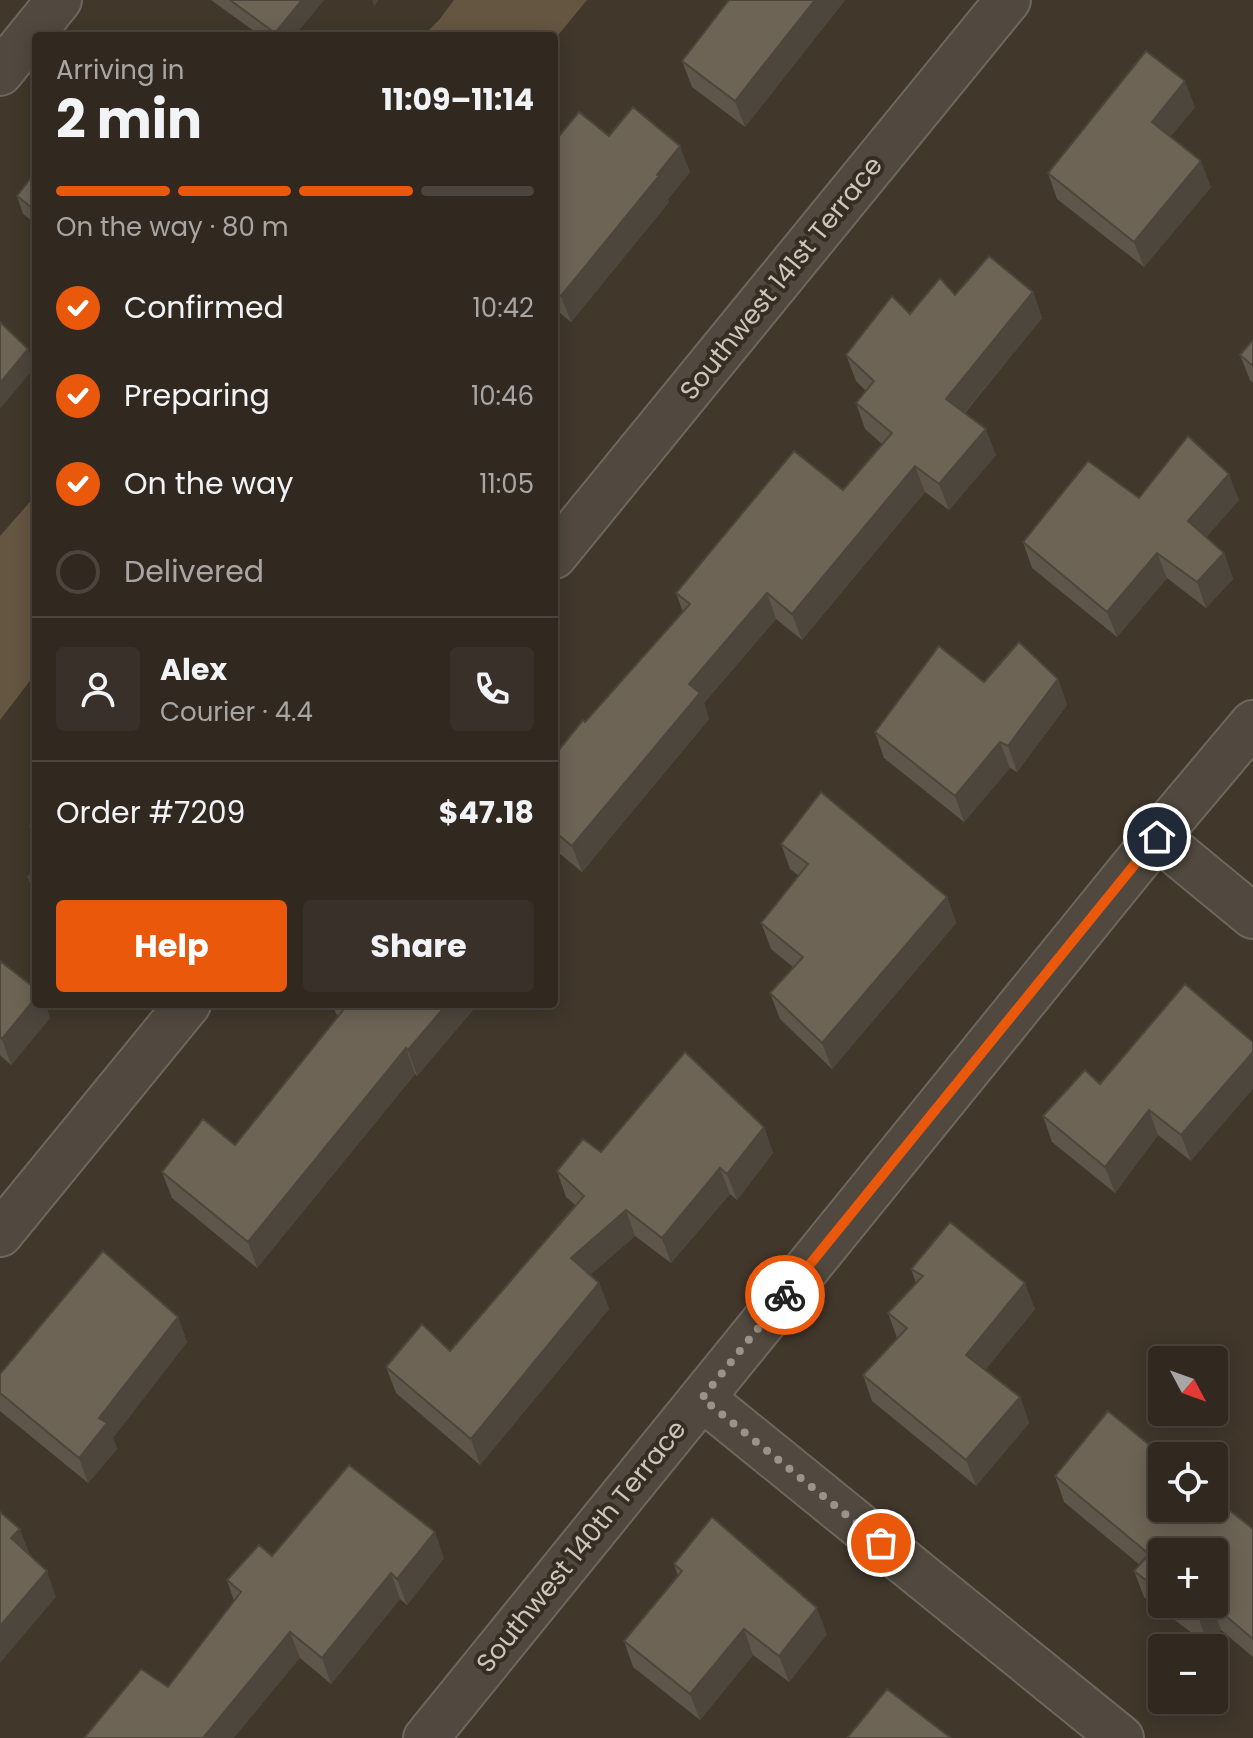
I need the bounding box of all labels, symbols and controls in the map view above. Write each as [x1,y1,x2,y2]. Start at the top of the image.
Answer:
text: Arriving in [56,52,185,88]
text: 11:09–11:14 [381,78,534,121]
text: 2 min [56,83,202,156]
street label: Southwest 141st Terrace [671,149,891,407]
text: On the way · 80 m [56,209,289,245]
icon: check [56,286,100,330]
text: Confirmed [124,286,284,329]
text: 10:42 [473,290,534,326]
icon: check [56,374,100,418]
text: Preparing [124,374,270,417]
text: 10:46 [471,378,534,414]
icon: check [56,462,100,506]
text: On the way [124,462,293,505]
text: 11:05 [479,466,534,502]
text: Delivered [124,550,264,593]
button: person [56,647,140,731]
button: phone [450,647,534,731]
text: Alex [160,648,227,691]
text: Courier · 4.4 [160,694,313,730]
text: Order #7209 [56,791,245,834]
text: $47.18 [439,791,534,834]
pin [1123,803,1191,871]
icon: home [1135,815,1179,859]
button: Help [56,900,287,992]
button: Share [303,900,534,992]
courier [745,1255,825,1335]
icon: bike [763,1273,807,1317]
north arrow [1148,1346,1228,1426]
map controls [1148,1346,1228,1714]
street label: Southwest 140th Terrace [468,1412,694,1680]
button: locate [1148,1442,1228,1522]
pin [847,1509,915,1577]
icon: bag [859,1521,903,1565]
button: + [1148,1538,1228,1618]
button: − [1148,1634,1228,1714]

